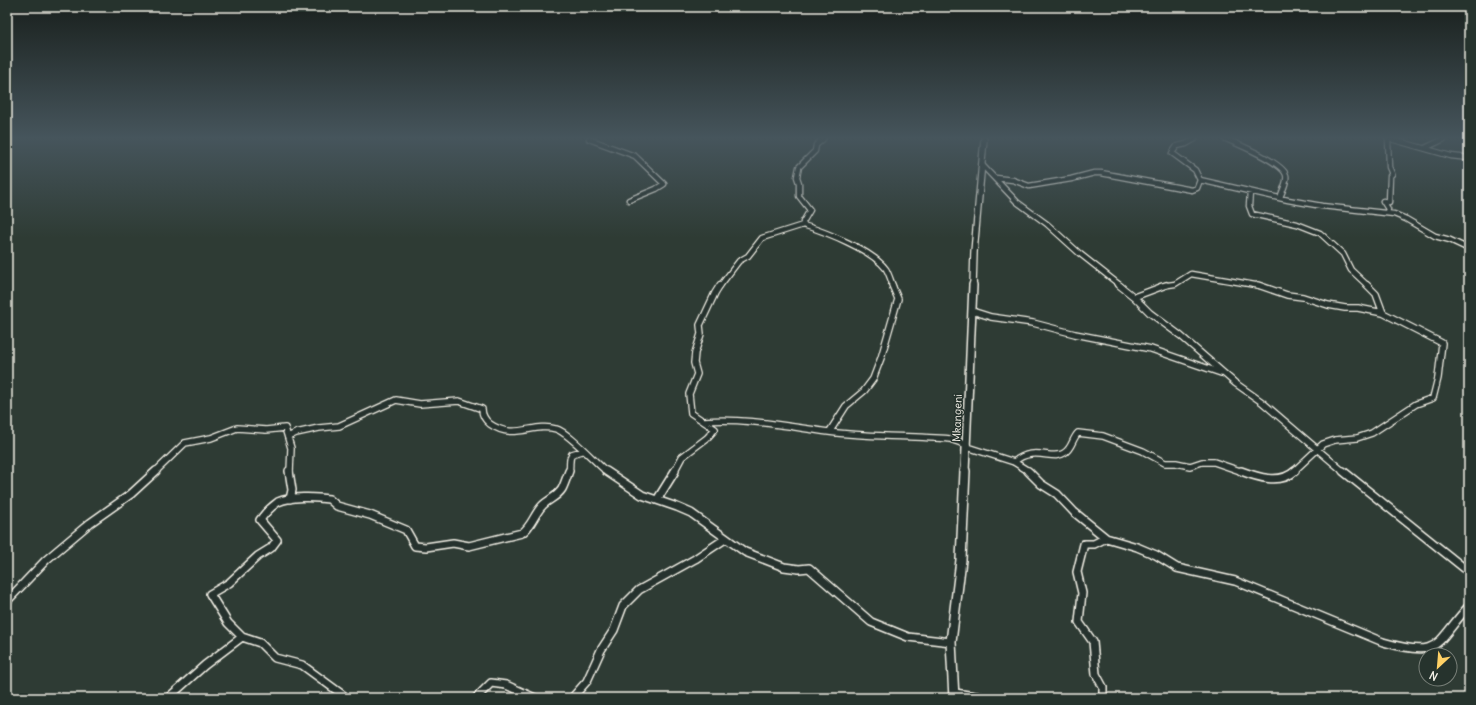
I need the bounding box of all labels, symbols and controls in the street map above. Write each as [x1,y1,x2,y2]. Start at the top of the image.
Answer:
street label: Mkangeni [949,394,965,442]
north arrow [1418,647,1458,687]
text: N [1427,668,1440,684]

